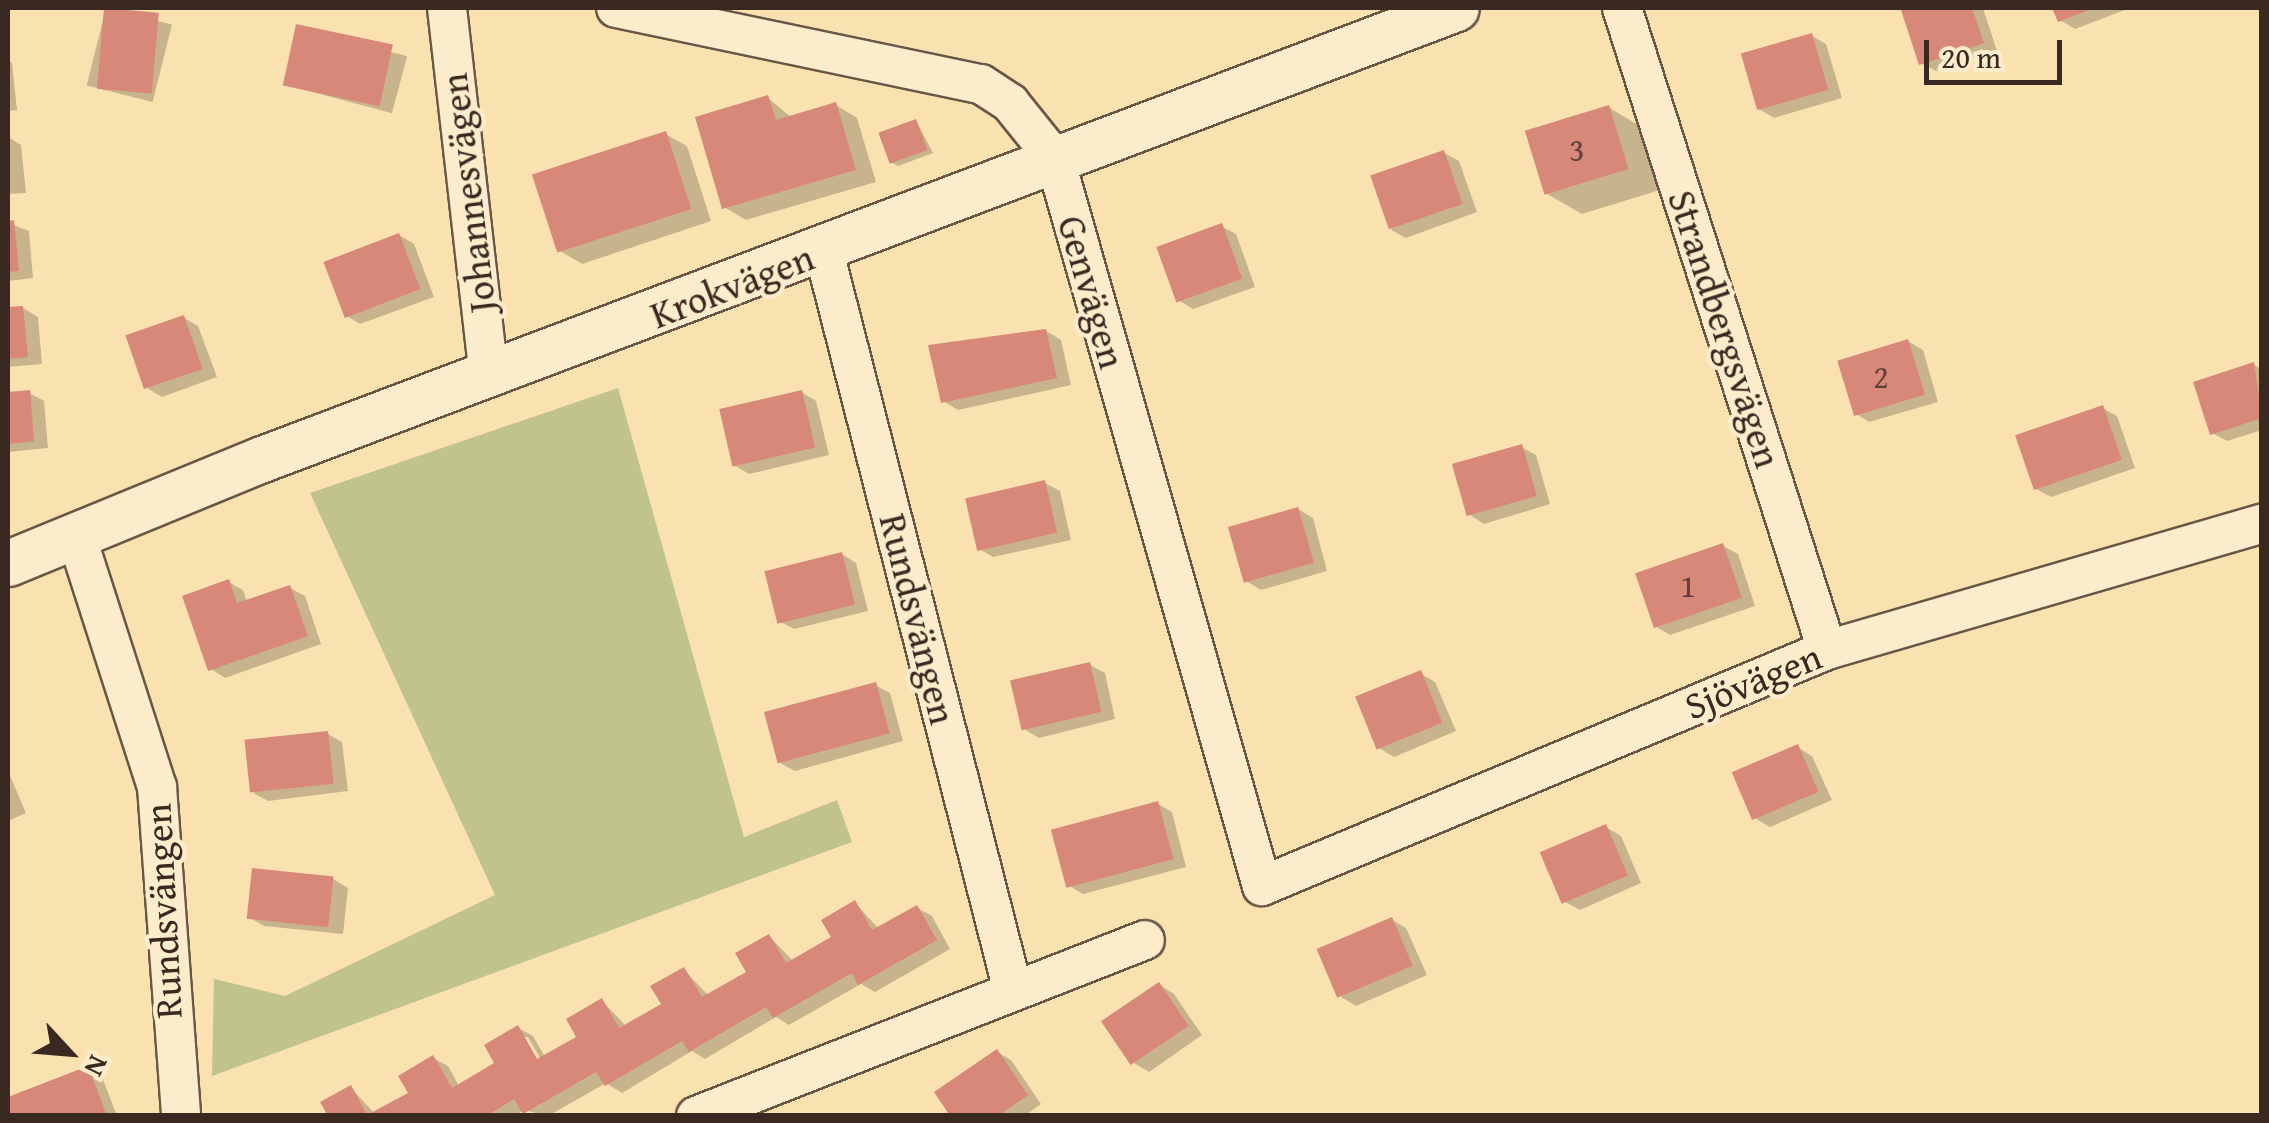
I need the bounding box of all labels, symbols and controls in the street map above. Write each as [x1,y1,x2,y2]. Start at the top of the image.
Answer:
scale bar [1929,20,2066,82]
text: 20 m [1941,35,2001,79]
street label: Johannesvägen [431,71,505,315]
house number: 3 [1569,131,1585,169]
street label: Strandbergsvägen [1659,185,1791,473]
street label: Genvägen [1049,210,1135,374]
street label: Krokvägen [644,234,820,338]
house number: 2 [1873,358,1889,396]
street label: Rundsvängen [870,509,966,729]
house number: 1 [1680,567,1696,605]
street label: Sjövägen [1678,633,1828,729]
street label: Rundsvängen [135,802,191,1020]
north arrow [20,1003,120,1103]
text: N [75,1049,120,1084]

